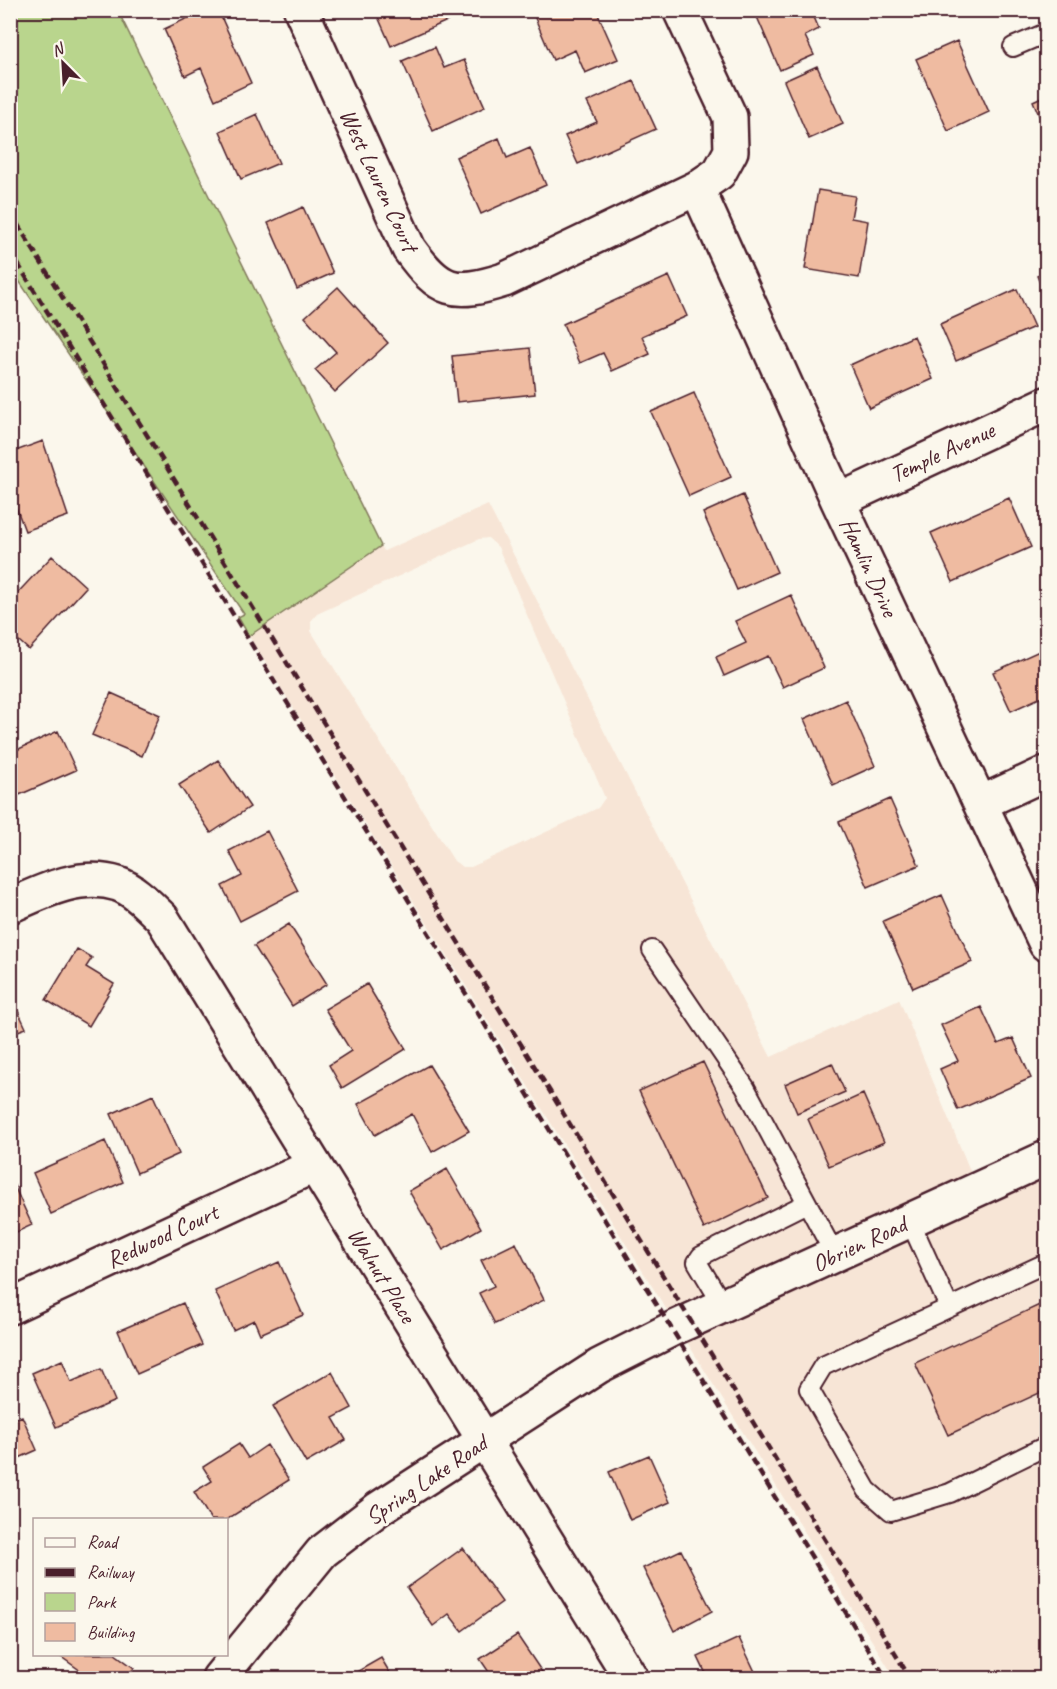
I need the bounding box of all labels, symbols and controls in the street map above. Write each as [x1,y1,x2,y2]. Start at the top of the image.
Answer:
north arrow [33,33,93,93]
text: N [49,38,69,61]
street label: West Lauren Court [333,104,426,259]
street label: Temple Avenue [885,414,1001,489]
street label: Hamlin Drive [833,513,906,623]
street label: Redwood Court [101,1196,224,1275]
street label: Obrien Road [807,1208,914,1279]
street label: Walnut Place [341,1222,424,1330]
street label: Spring Lake Road [359,1426,496,1532]
legend [33,1518,228,1656]
text: Road [87,1531,120,1553]
text: Railway [87,1561,135,1583]
text: Park [87,1591,117,1613]
text: Building [87,1621,136,1643]

